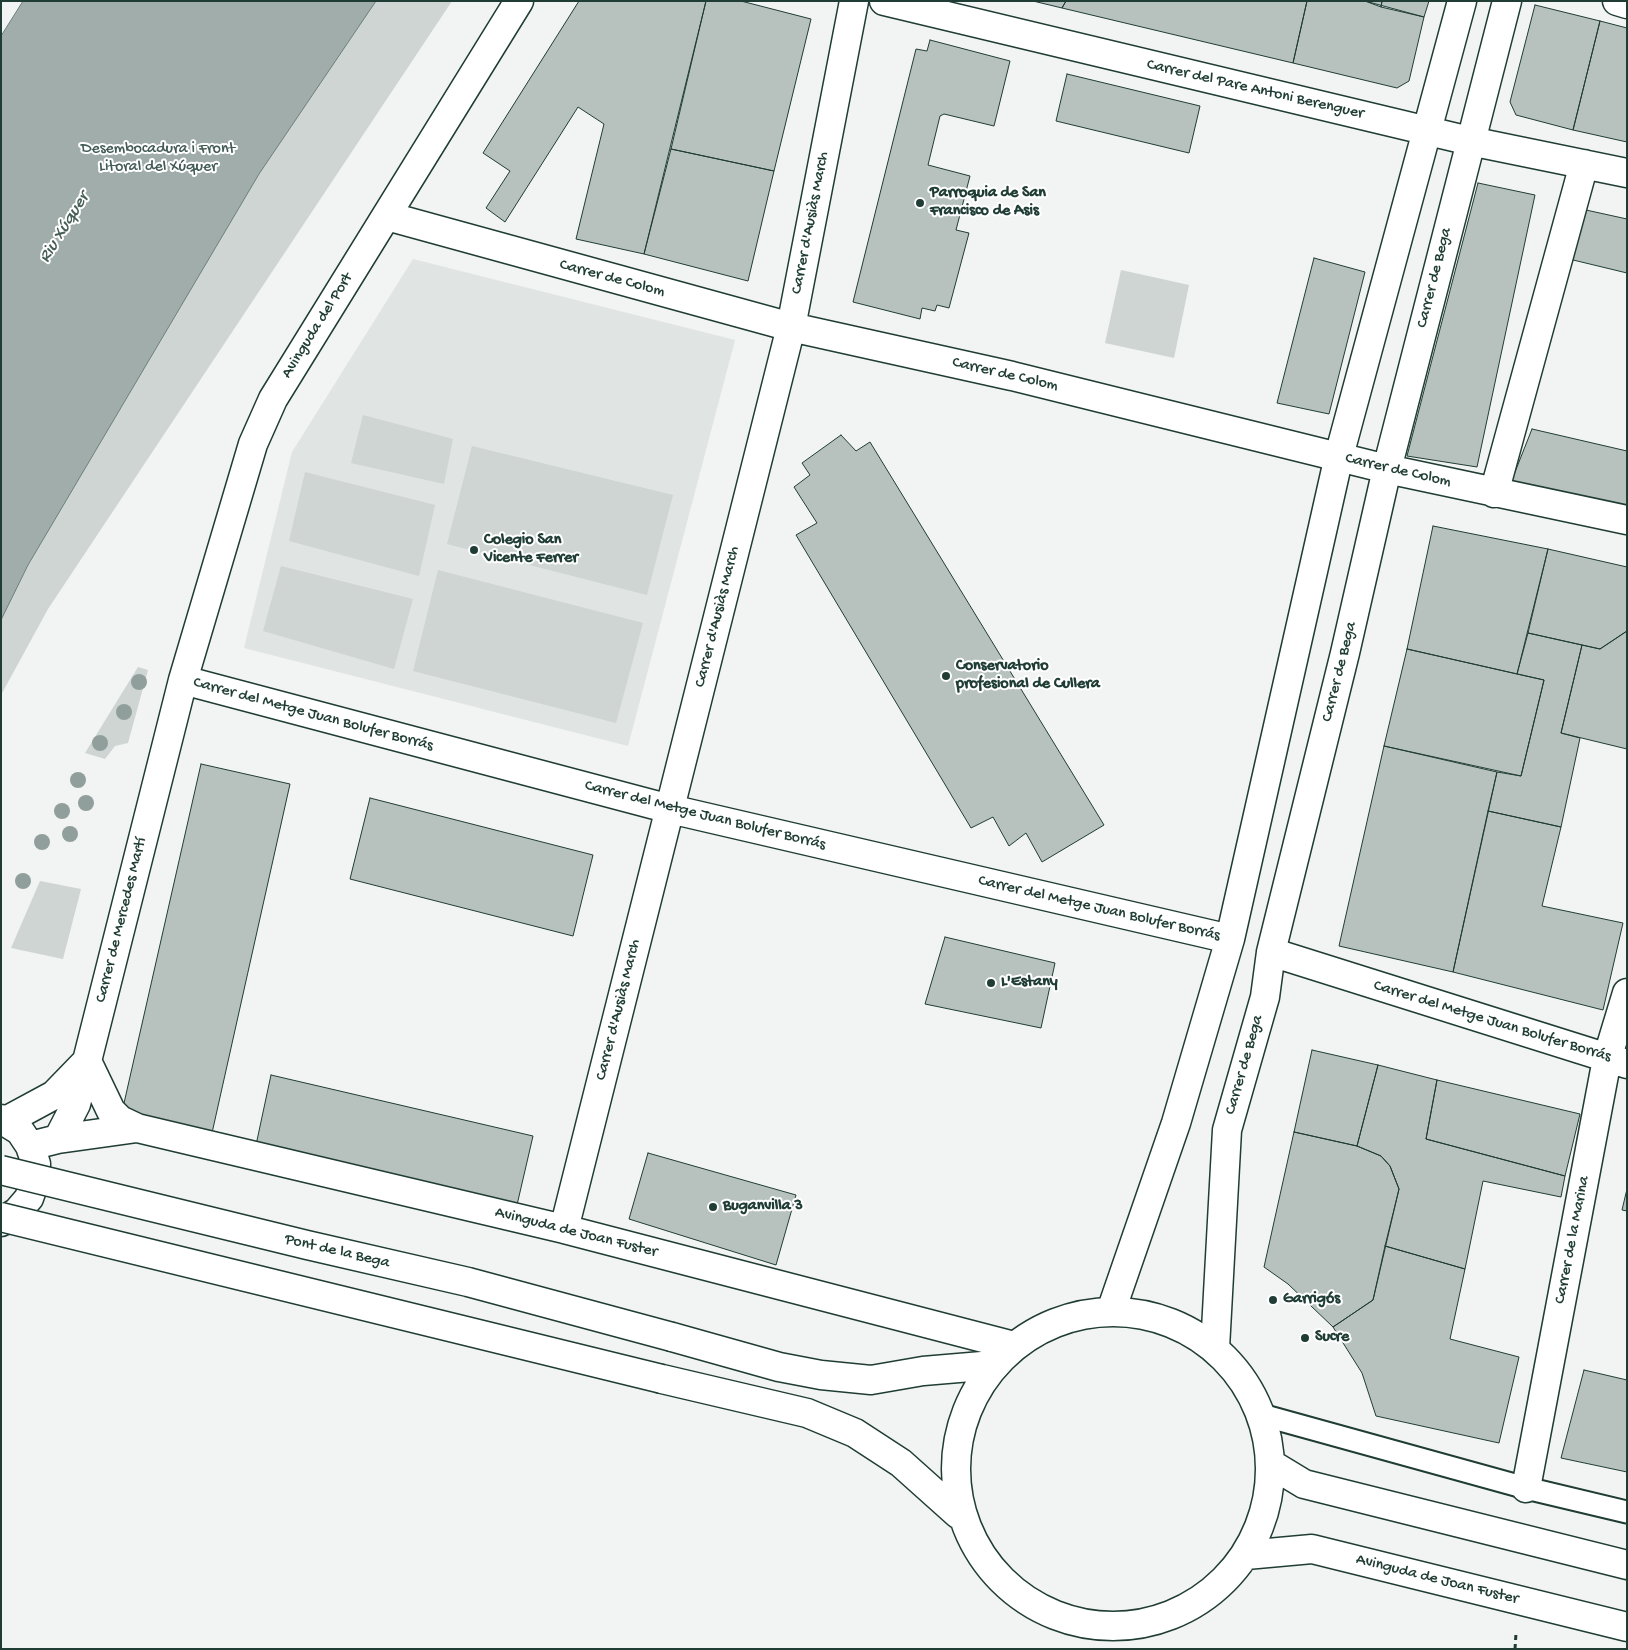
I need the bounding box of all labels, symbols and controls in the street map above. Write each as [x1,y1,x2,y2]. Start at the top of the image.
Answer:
street label: Carrer del Pare Antoni Berenguer [1145,56,1365,124]
park label: Desembocadura i Front Litoral del Xúquer [81,140,235,178]
street label: Carrer d'Ausiàs March [788,150,834,296]
place label: Parroquia de San Francisco de Asis [930,184,1046,222]
water label: Riu Xúquer [35,189,95,267]
marker: Parroquia de San Francisco de Asis [914,197,926,209]
street label: Carrer de Bega [1413,226,1457,330]
street label: Carrer de Colom [557,256,667,302]
street label: Avinguda del Port [278,270,358,382]
street label: Carrer de Colom [950,353,1060,397]
street label: Carrer de Colom [1343,449,1453,493]
place label: Colegio San Vicente Ferrer [484,531,578,569]
marker: Colegio San Vicente Ferrer [468,544,480,556]
street label: Carrer d'Ausiàs March [691,545,745,689]
street label: Carrer de Bega [1318,620,1362,724]
place label: Conservatorio profesional de Cullera [956,657,1100,695]
marker: Conservatorio profesional de Cullera [940,670,952,682]
street label: Carrer del Metge Juan Bolufer Borrás [191,674,435,756]
street label: Carrer del Metge Juan Bolufer Borrás [583,777,827,855]
street label: Carrer de Mercedes Martí [92,835,152,1005]
street label: Carrer del Metge Juan Bolufer Borrás [976,872,1222,946]
street label: Carrer d'Ausiàs March [592,938,646,1082]
place label: L'Estany [1001,973,1058,993]
marker: L'Estany [985,977,997,989]
street label: Carrer del Metge Juan Bolufer Borrás [1371,977,1613,1067]
street label: Carrer de Bega [1222,1013,1268,1117]
street label: Carrer de la Marina [1551,1174,1595,1306]
place label: Buganvilla 3 [723,1197,803,1217]
marker: Buganvilla 3 [707,1201,719,1213]
street label: Avinguda de Joan Fuster [493,1204,659,1262]
street label: Pont de la Bega [283,1231,391,1273]
place label: Garrigós [1283,1290,1340,1310]
marker: Garrigós [1267,1294,1279,1306]
place label: Sucre [1315,1328,1349,1348]
marker: Sucre [1299,1332,1311,1344]
street label: Avinguda de Joan Fuster [1354,1551,1520,1609]

